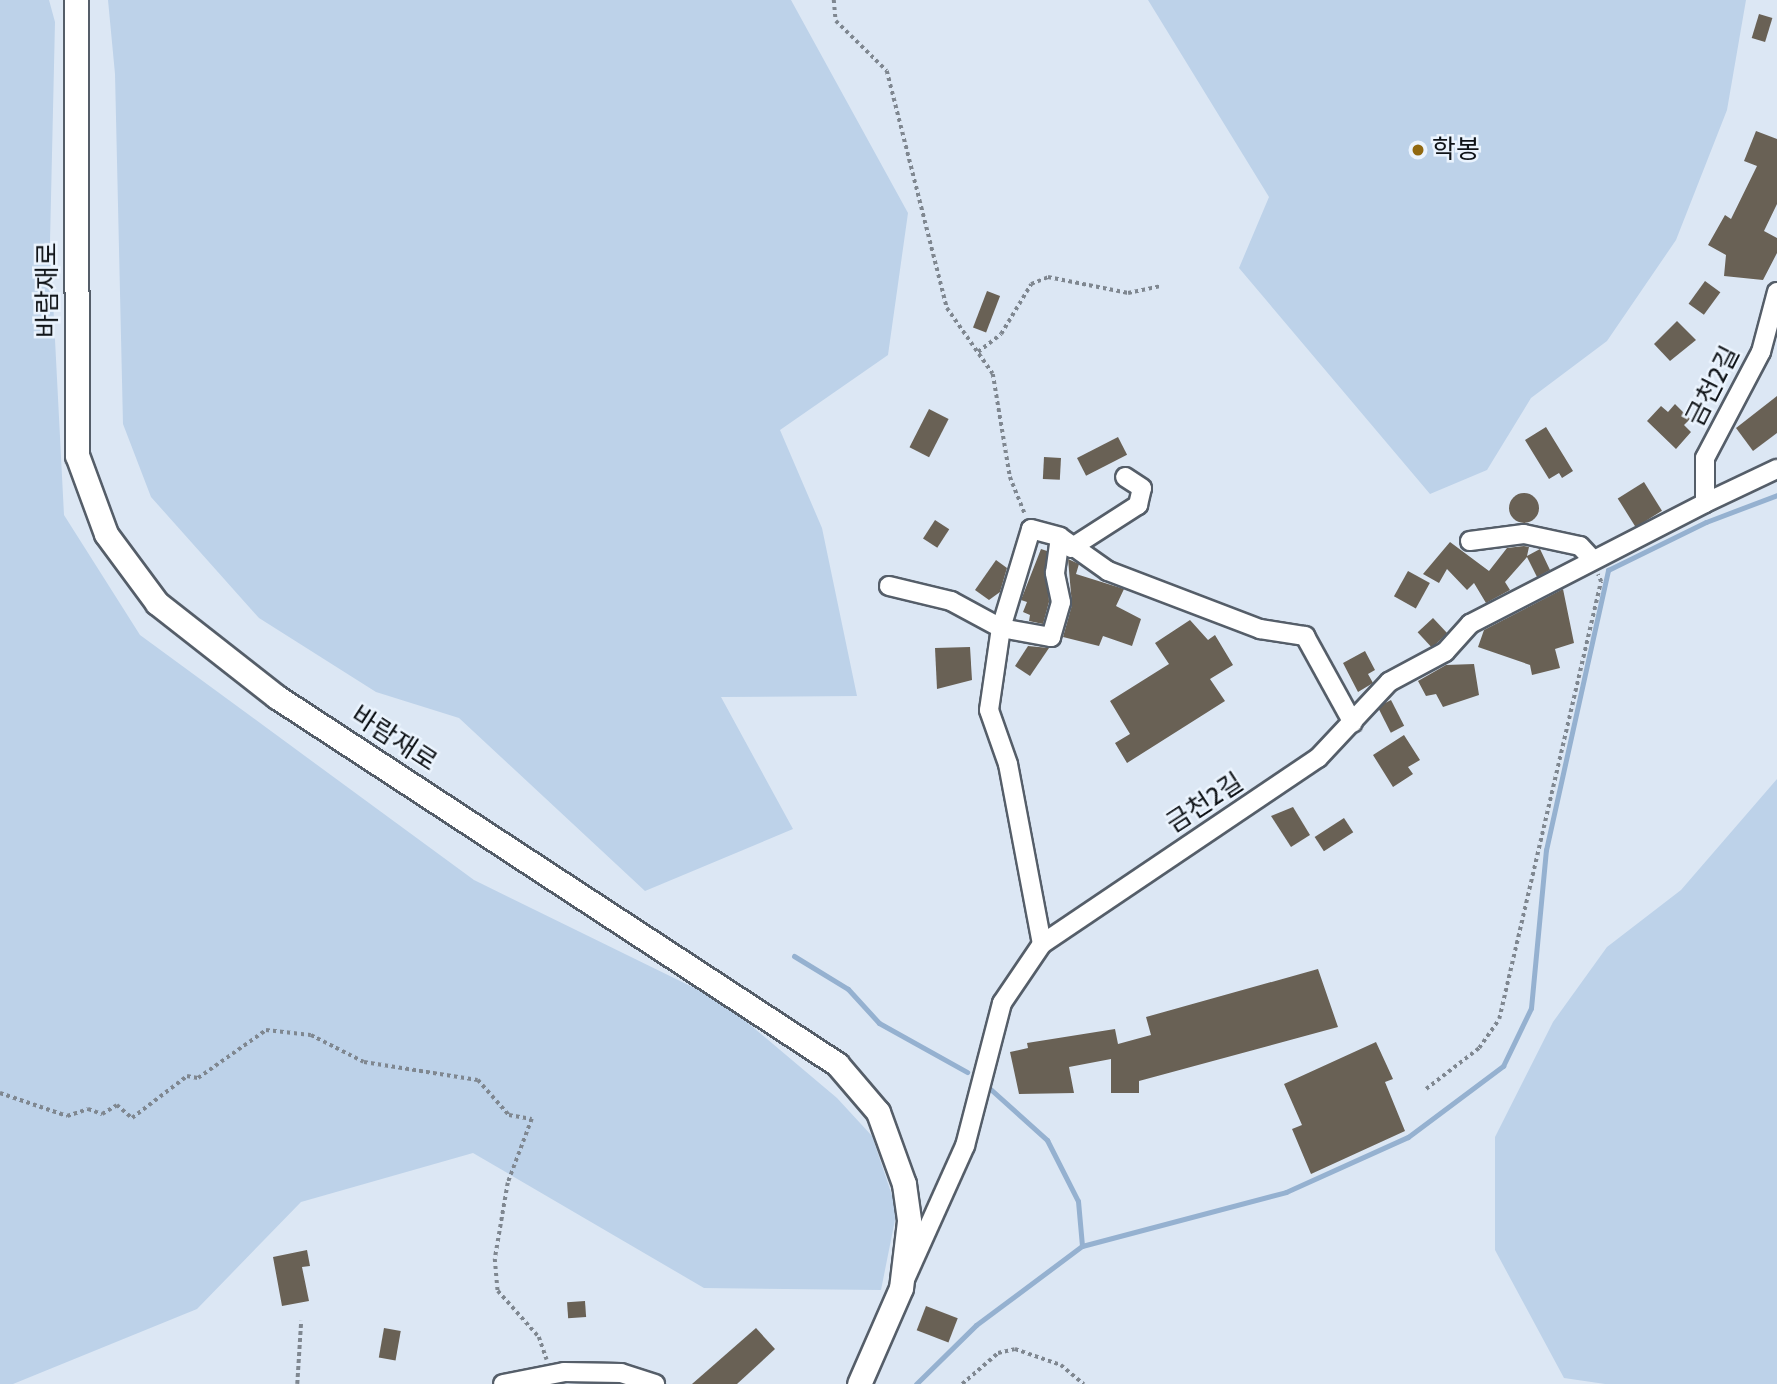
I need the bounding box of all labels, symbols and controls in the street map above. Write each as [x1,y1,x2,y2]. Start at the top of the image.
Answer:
place label: 학봉 [1432,134,1480,166]
marker: 학봉 [1410,142,1426,158]
street label: 바람재로 [32,242,64,338]
street label: 금천2길 [1680,341,1746,431]
street label: 바람재로 [345,700,443,778]
street label: 금천2길 [1161,767,1249,839]

